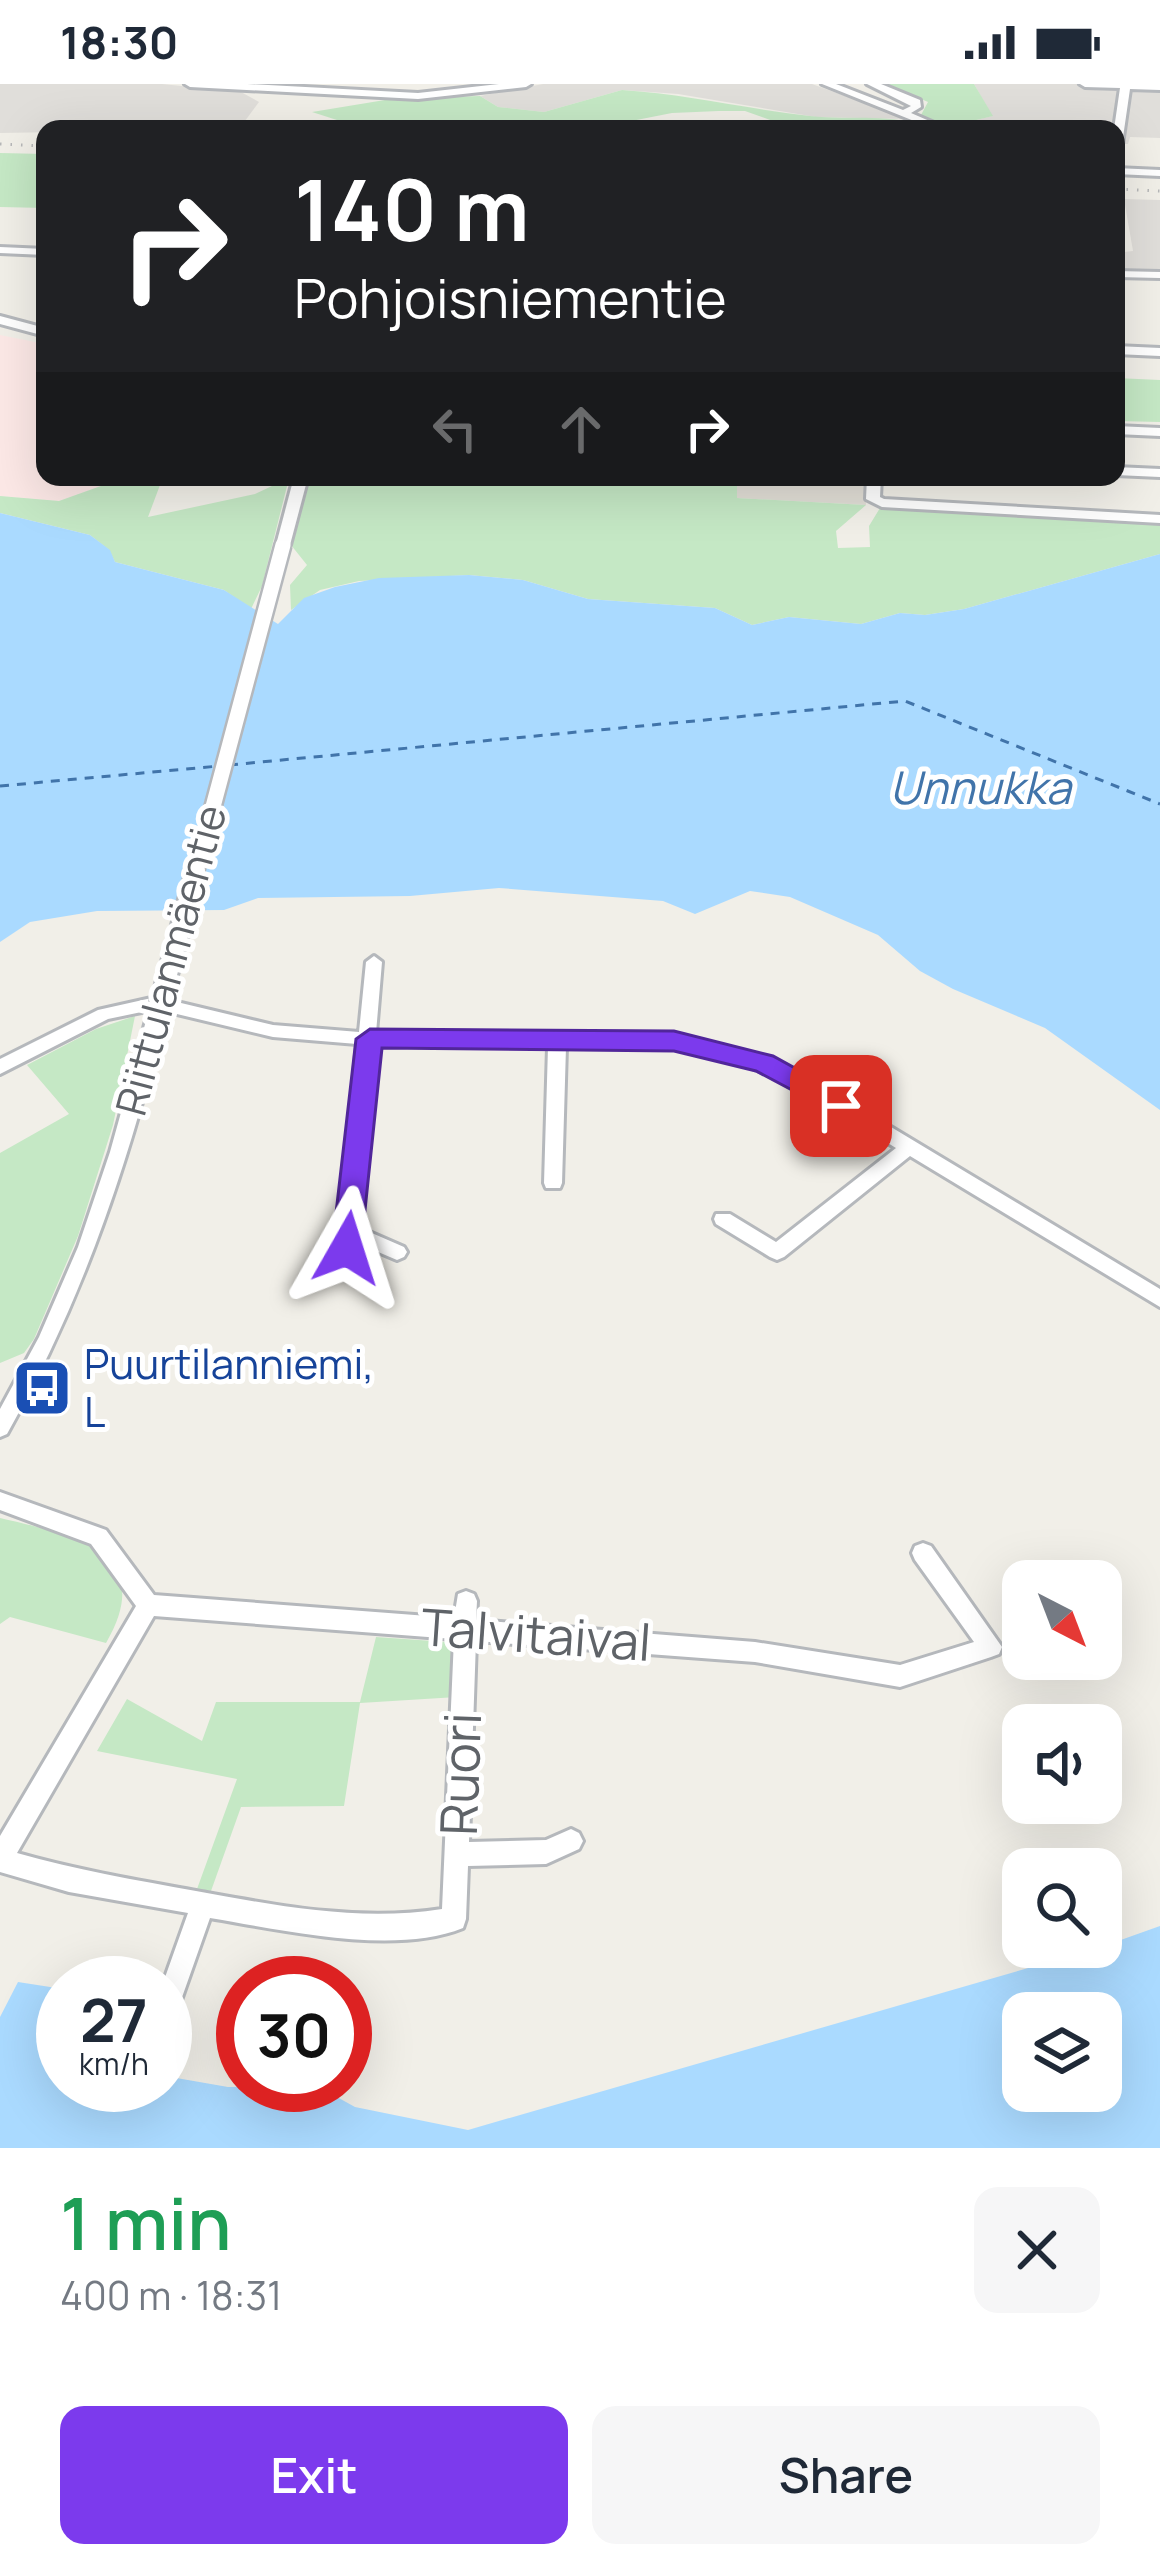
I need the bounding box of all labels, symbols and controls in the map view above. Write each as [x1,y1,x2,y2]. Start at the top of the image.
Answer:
text: 18:30 [60,11,178,73]
text: 140 m [294,151,530,266]
icon: right [96,168,252,324]
text: Pohjoisniementie [294,260,727,334]
icon: left [422,396,488,462]
icon: ahead [548,396,614,462]
icon: right [674,396,740,462]
water label: Unnukka [889,756,1073,818]
street label: Riittulanmäentie [101,798,239,1121]
pin [790,1055,892,1157]
icon: arrive [808,1073,874,1139]
position arrow [284,1185,410,1311]
place label: Puurtilanniemi, L [84,1334,374,1440]
bus stop icon: Puurtilanniemi, L [11,1357,73,1419]
north arrow [1002,1560,1122,1680]
map controls [1002,1560,1122,2112]
street label: Talvitaival [419,1591,653,1676]
button: sound [1002,1704,1122,1824]
street label: Ruori [423,1711,496,1837]
button: search [1002,1848,1122,1968]
speed limit sign: 30 [216,1956,372,2112]
text: 27 [80,1978,148,2060]
button: layers [1002,1992,1122,2112]
text: km/h [79,2043,149,2084]
text: 1 min [60,2173,232,2272]
button: close [974,2187,1100,2313]
text: 400 m · 18:31 [60,2268,282,2322]
button: Exit [60,2406,568,2544]
button: Share [592,2406,1100,2544]

